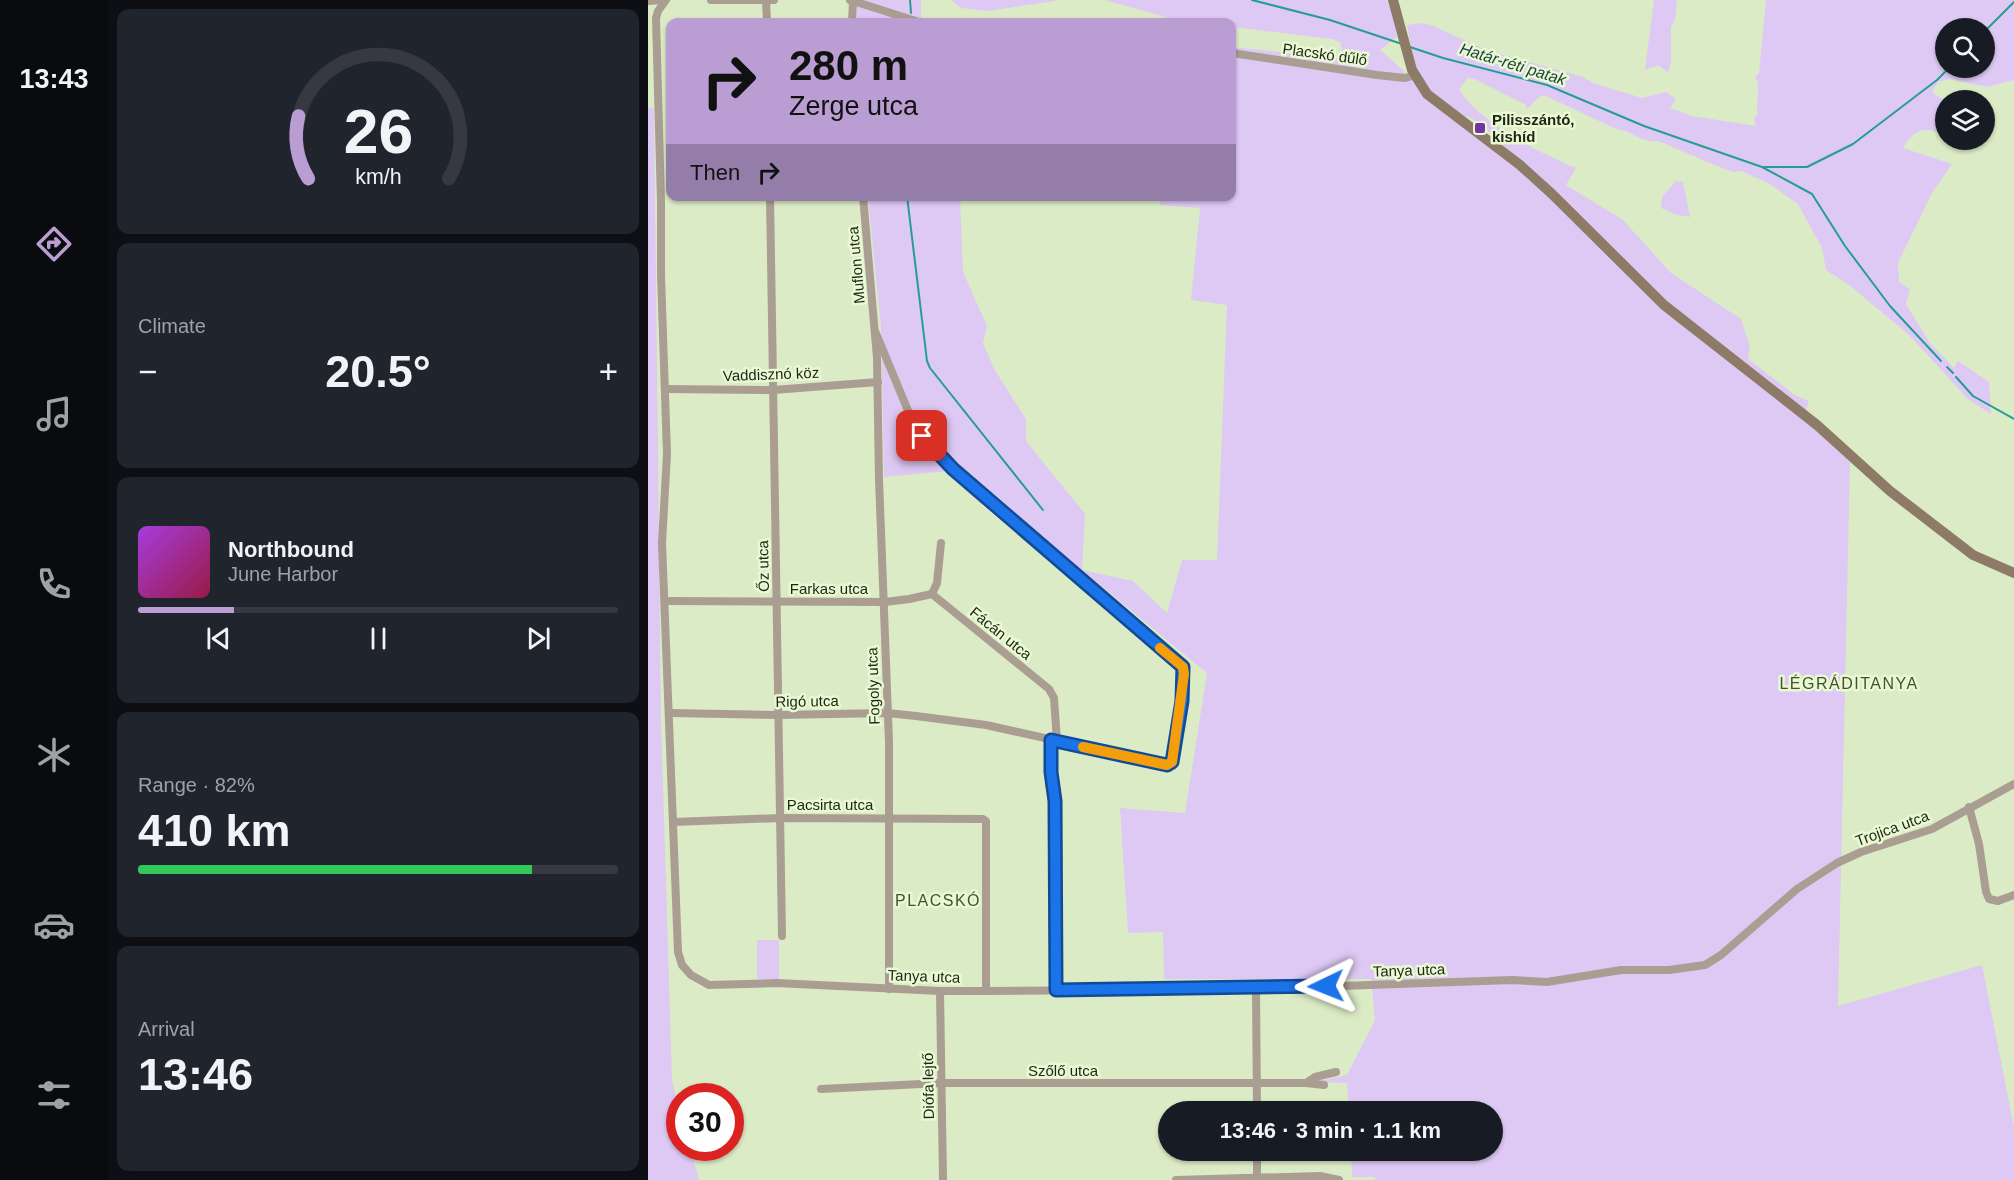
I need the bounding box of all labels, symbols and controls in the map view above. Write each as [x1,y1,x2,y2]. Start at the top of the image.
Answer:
map controls [1935,18,1995,150]
button: search [1935,18,1995,78]
street label: Placskó dűlő [1282,40,1368,68]
water label: Határ-réti patak [1458,40,1569,88]
icon: right [690,42,768,120]
text: 280 m [789,42,908,89]
text: 13:43 [19,64,89,94]
button: layers [1935,90,1995,150]
text: Zerge utca [789,91,918,121]
text: 26 [343,97,413,166]
place label: Pilisszántó, kishíd [1492,111,1575,145]
marker: Pilisszántó, kishíd [1473,121,1487,135]
icon: right [752,156,785,189]
text: Then [690,160,740,185]
text: km/h [355,165,401,189]
icon: directions [33,223,75,265]
street label: Muflon utca [844,225,868,304]
text: Climate [138,315,206,337]
text: 20.5° [325,346,431,397]
text: − [138,353,157,390]
text: + [599,353,618,390]
street label: Vaddisznó köz [723,364,819,384]
icon: music [33,393,75,435]
pin [896,410,947,461]
icon: arrive [905,419,938,452]
text: Northbound [228,537,354,562]
street label: Őz utca [754,539,772,592]
icon: phone [33,563,75,605]
text: June Harbor [228,563,338,585]
street label: Farkas utca [790,580,869,597]
street label: Fácán utca [967,603,1036,663]
icon: previous [202,622,235,655]
icon: pause [362,622,395,655]
icon: next [522,622,555,655]
street label: Fogoly utca [863,646,883,725]
district label: LÉGRÁDITANYA [1779,674,1919,692]
street label: Rigó utca [775,692,839,710]
icon: climate [33,734,75,776]
text: Range · 82% [138,774,255,796]
street label: Pacsirta utca [787,796,874,813]
text: 410 km [138,805,291,856]
street label: Trojica utca [1853,807,1932,849]
district label: PLACSKÓ [895,891,981,909]
icon: car [33,904,75,946]
position arrow [1294,954,1358,1018]
street label: Tanya utca [1372,960,1446,980]
street label: Tanya utca [887,966,961,986]
text: Arrival [138,1018,195,1040]
text: 13:46 [138,1049,253,1100]
street label: Diófa lejtő [919,1053,937,1119]
street label: Szőlő utca [1028,1062,1099,1079]
icon: filters [33,1074,75,1116]
speed limit sign: 30 [666,1083,744,1161]
text: 13:46 · 3 min · 1.1 km [1220,1118,1441,1143]

